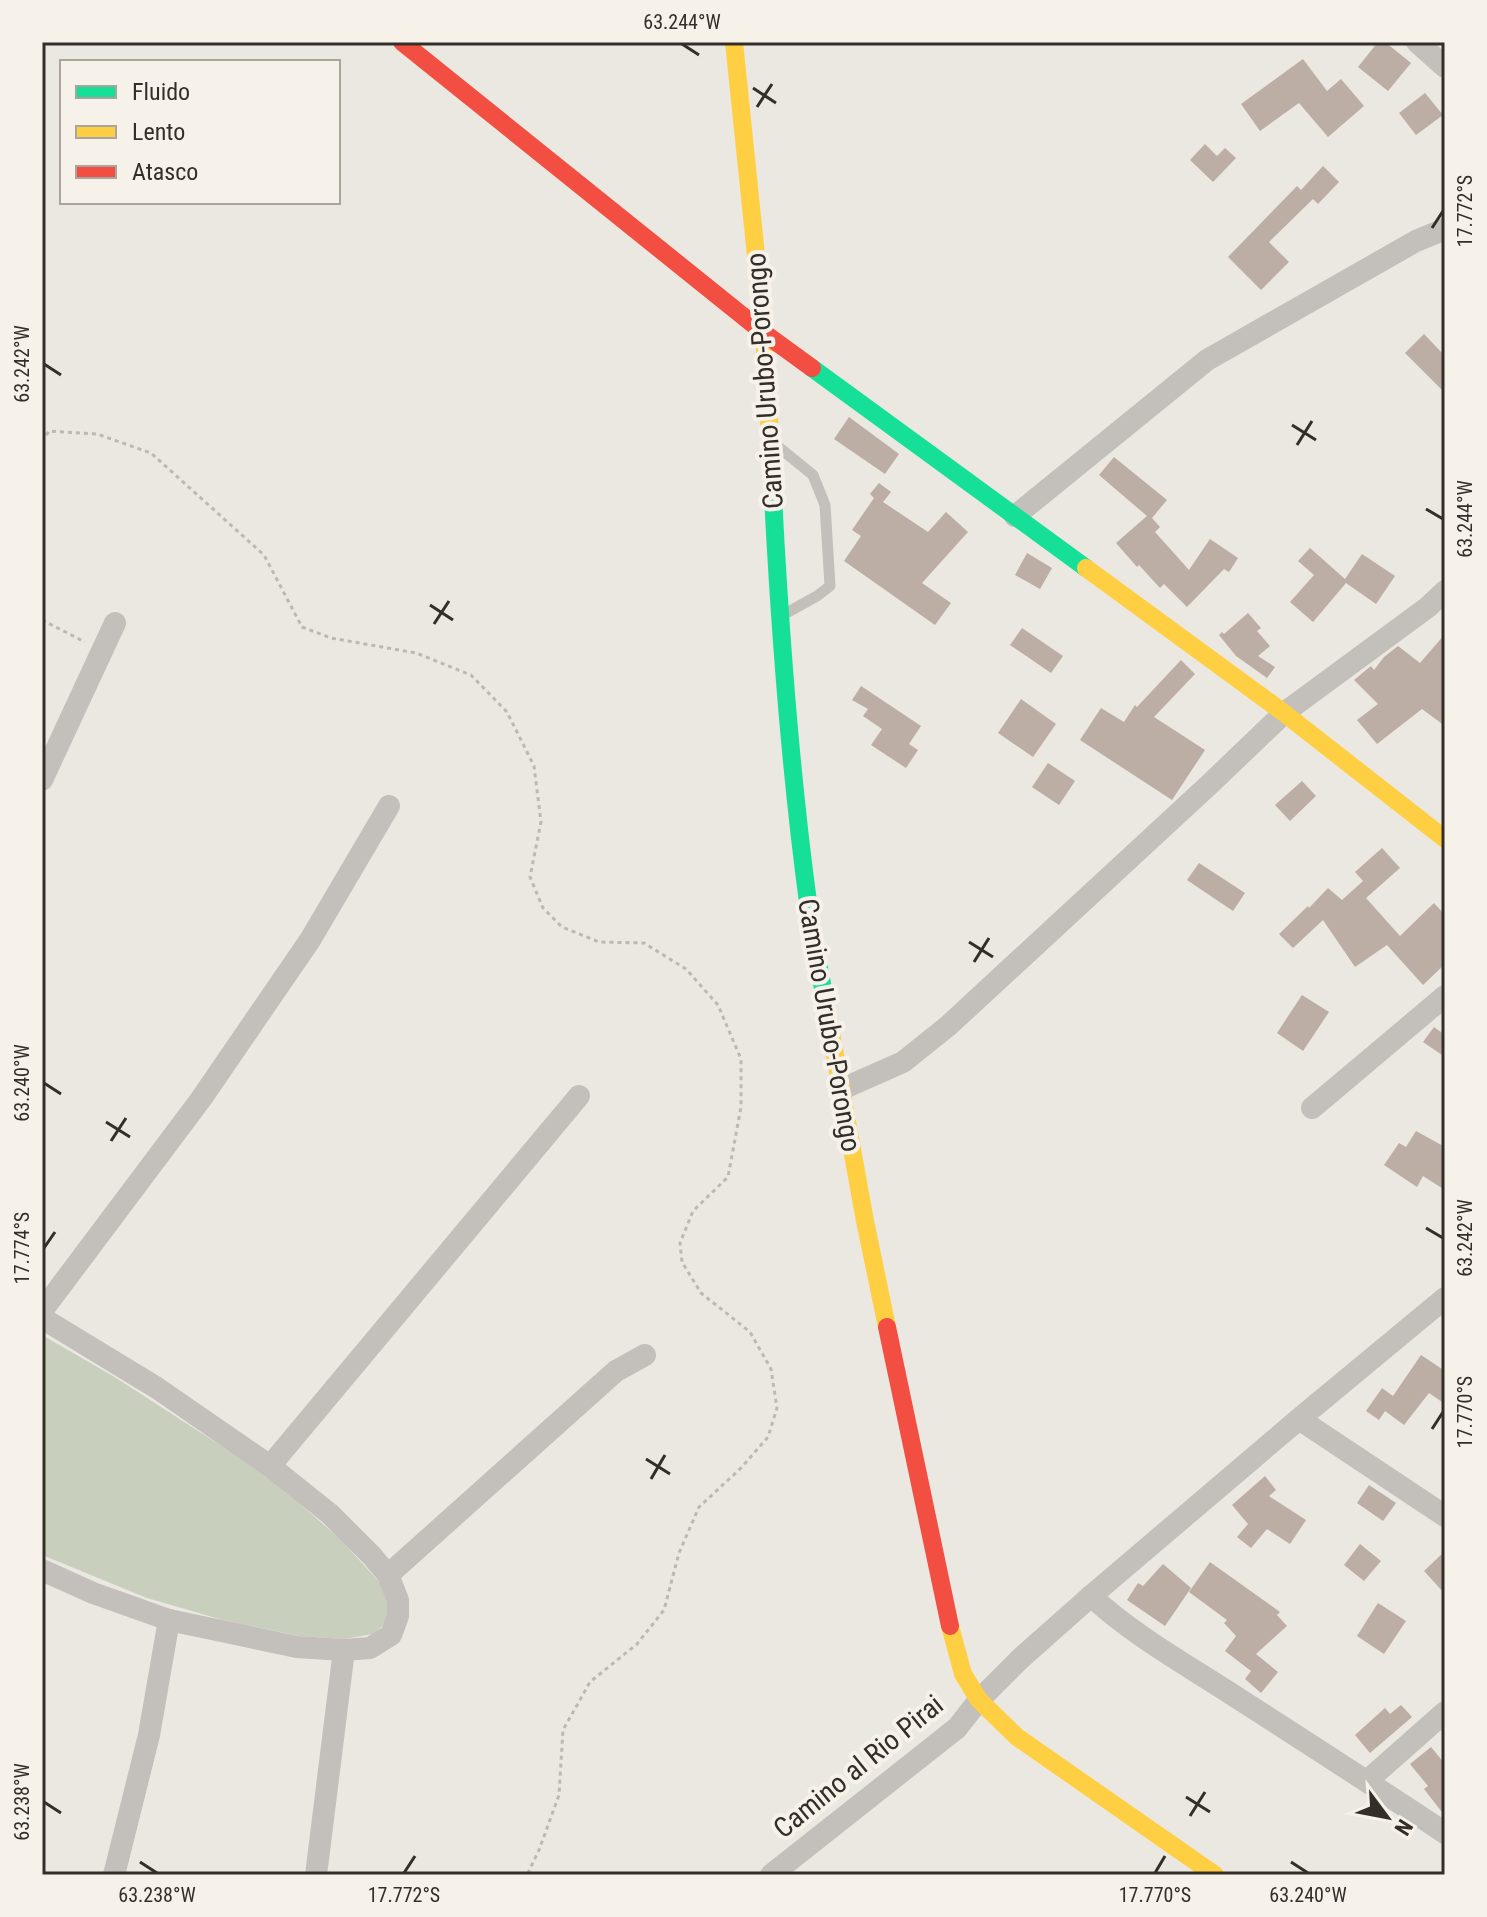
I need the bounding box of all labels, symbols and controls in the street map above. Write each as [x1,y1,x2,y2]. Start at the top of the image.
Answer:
text: 63.244°W [643,10,721,34]
legend [60,60,340,204]
text: Fluido [132,78,190,106]
text: Lento [132,118,185,146]
text: Atasco [132,158,198,186]
text: 17.772°S [1453,175,1477,247]
street label: Camino Urubo-Porongo [739,252,790,510]
text: 63.242°W [10,325,34,403]
text: 63.244°W [1453,480,1477,558]
street label: Camino Urubo-Porongo [791,896,868,1154]
text: 63.240°W [10,1044,34,1122]
text: 63.242°W [1453,1199,1477,1277]
text: 17.774°S [10,1212,34,1284]
text: 17.770°S [1453,1376,1477,1448]
street label: Camino al Rio Pirai [767,1688,950,1845]
text: 63.238°W [10,1763,34,1841]
north arrow [1347,1777,1427,1857]
text: N [1389,1815,1418,1840]
text: 63.238°W [118,1883,196,1907]
text: 17.772°S [368,1883,440,1907]
text: 17.770°S [1119,1883,1191,1907]
text: 63.240°W [1269,1883,1347,1907]

